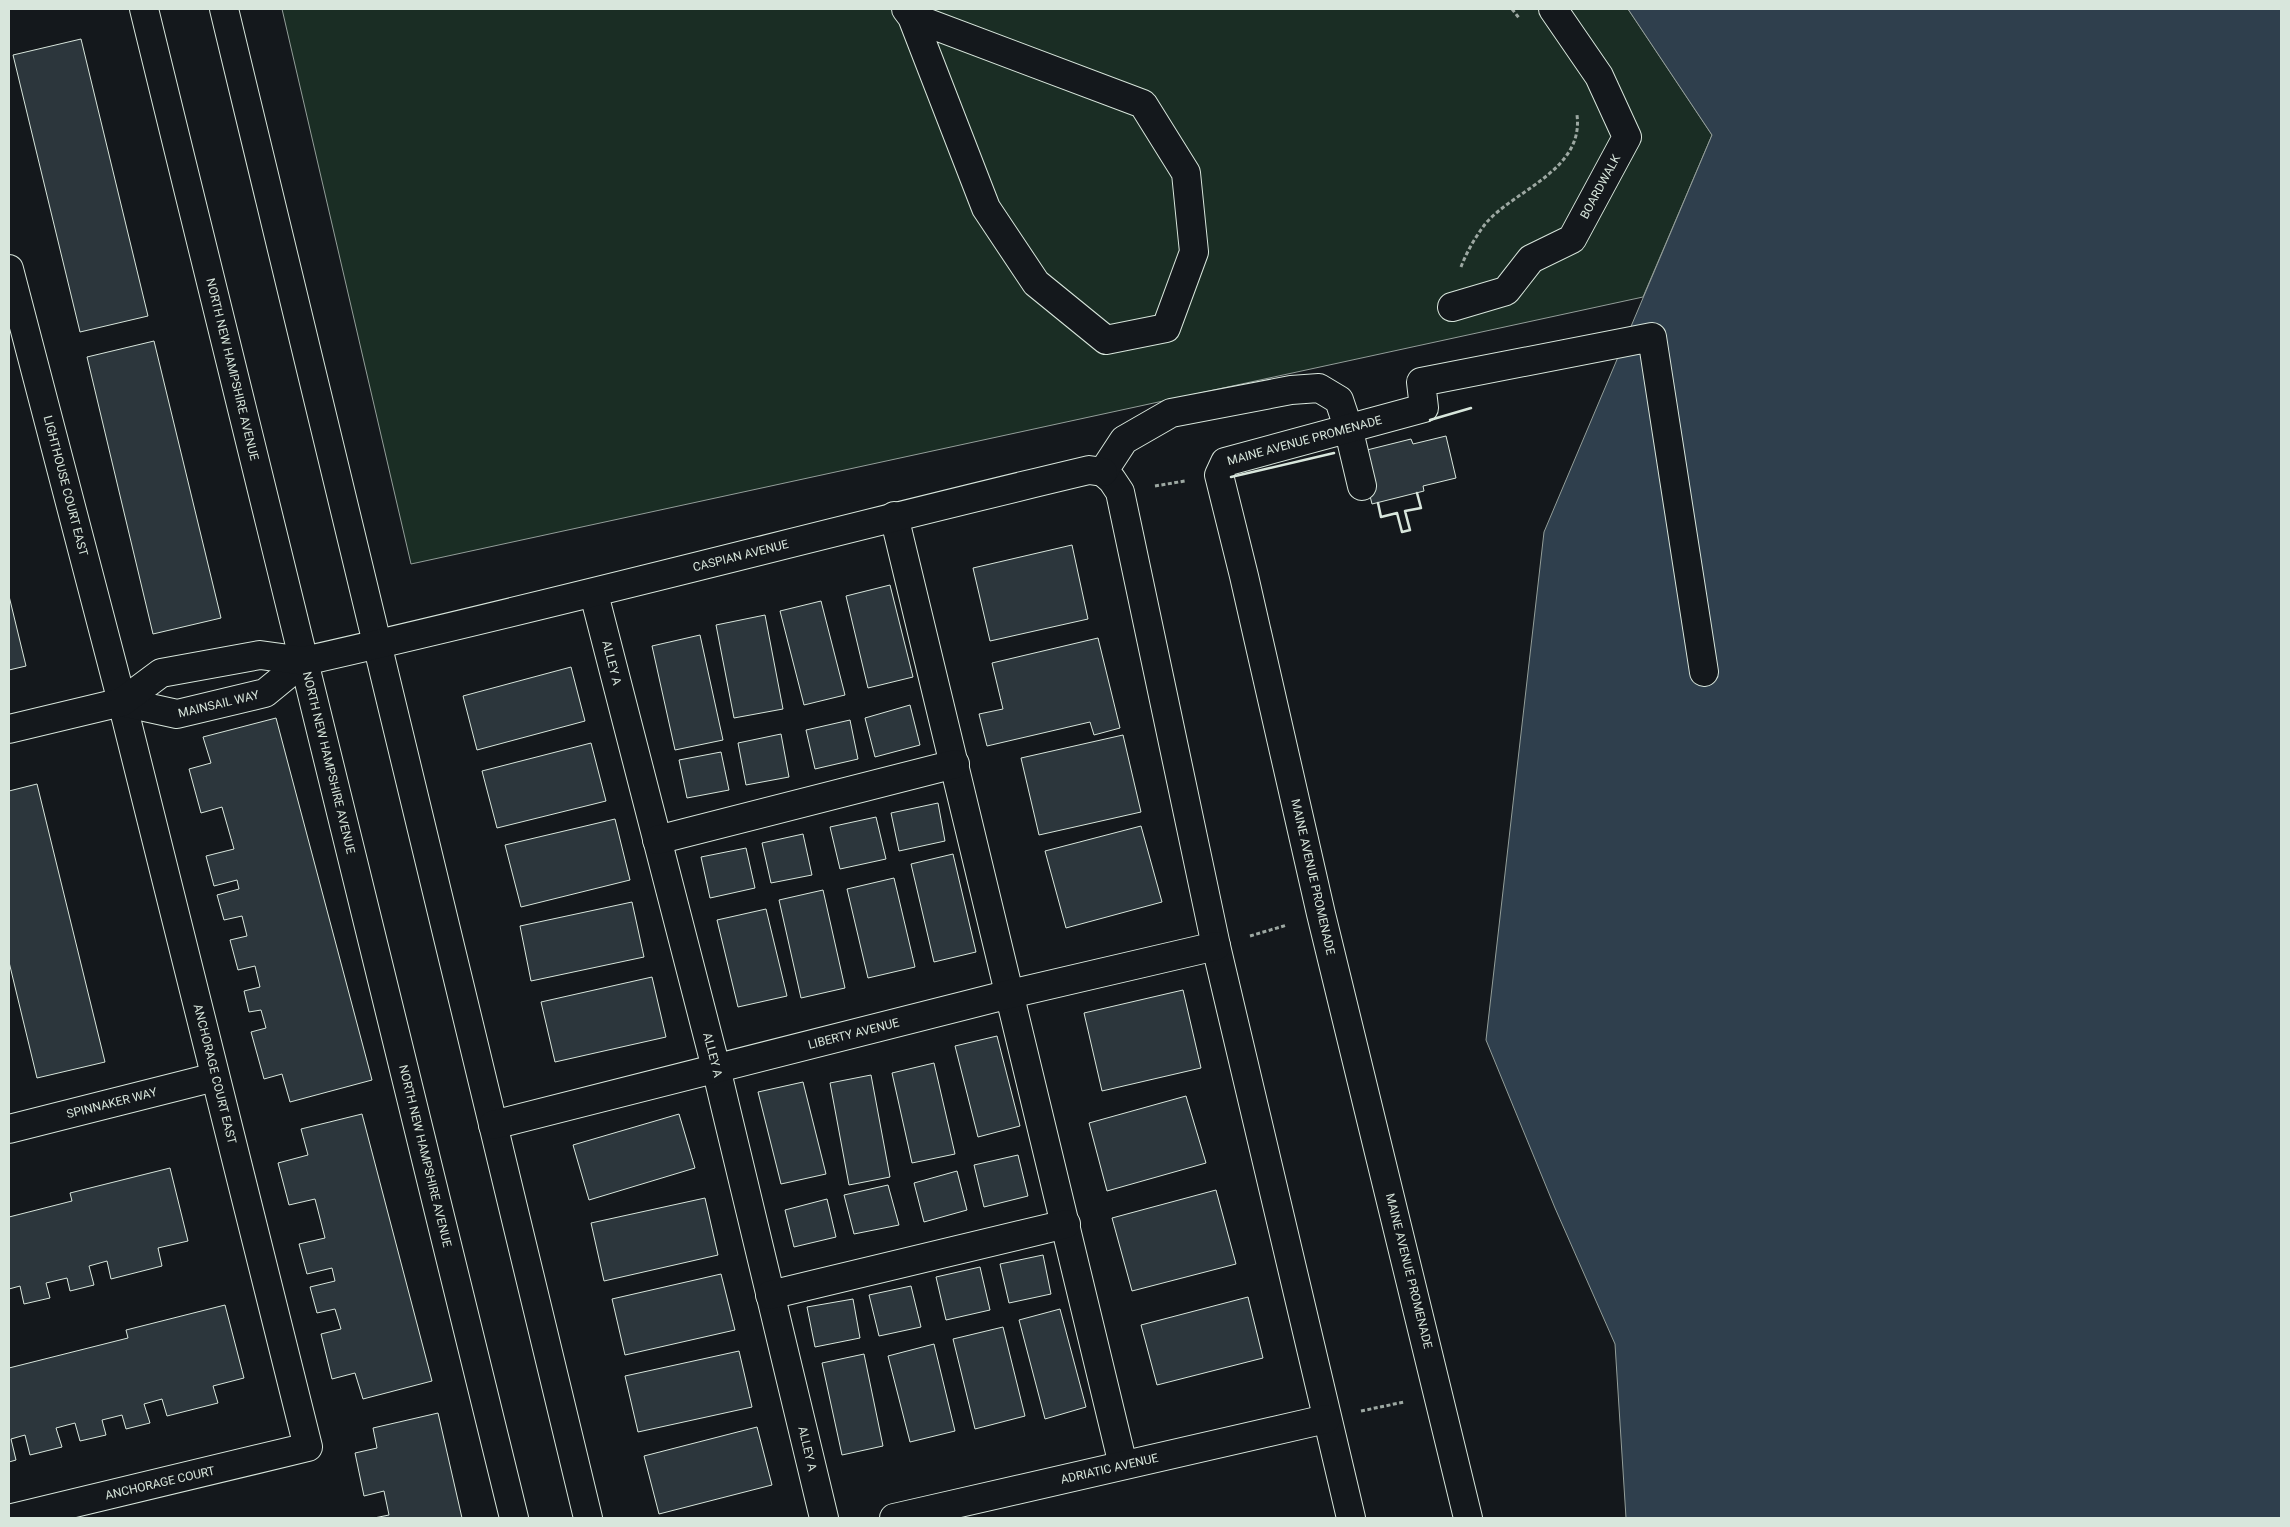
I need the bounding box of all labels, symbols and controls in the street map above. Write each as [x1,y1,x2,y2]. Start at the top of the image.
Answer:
street label: BOARDWALK [1577,152,1623,221]
street label: NORTH NEW HAMPSHIRE AVENUE [203,277,261,462]
street label: MAINE AVENUE PROMENADE [1226,413,1384,468]
street label: LIGHTHOUSE COURT EAST [41,414,91,558]
street label: CASPIAN AVENUE [691,537,790,574]
street label: ALLEY A [599,639,624,687]
street label: NORTH NEW HAMPSHIRE AVENUE [300,670,358,855]
street label: MAINSAIL WAY [177,687,261,721]
street label: MAINE AVENUE PROMENADE [1288,798,1338,957]
street label: ANCHORAGE COURT EAST [191,1003,239,1146]
street label: LIBERTY AVENUE [807,1015,901,1052]
street label: ALLEY A [700,1031,725,1079]
street label: NORTH NEW HAMPSHIRE AVENUE [396,1063,454,1249]
street label: SPINNAKER WAY [65,1085,159,1121]
street label: MAINE AVENUE PROMENADE [1383,1192,1435,1350]
street label: ALLEY A [795,1425,820,1473]
street label: ADRIATIC AVENUE [1059,1451,1160,1487]
street label: ANCHORAGE COURT [104,1464,216,1502]

